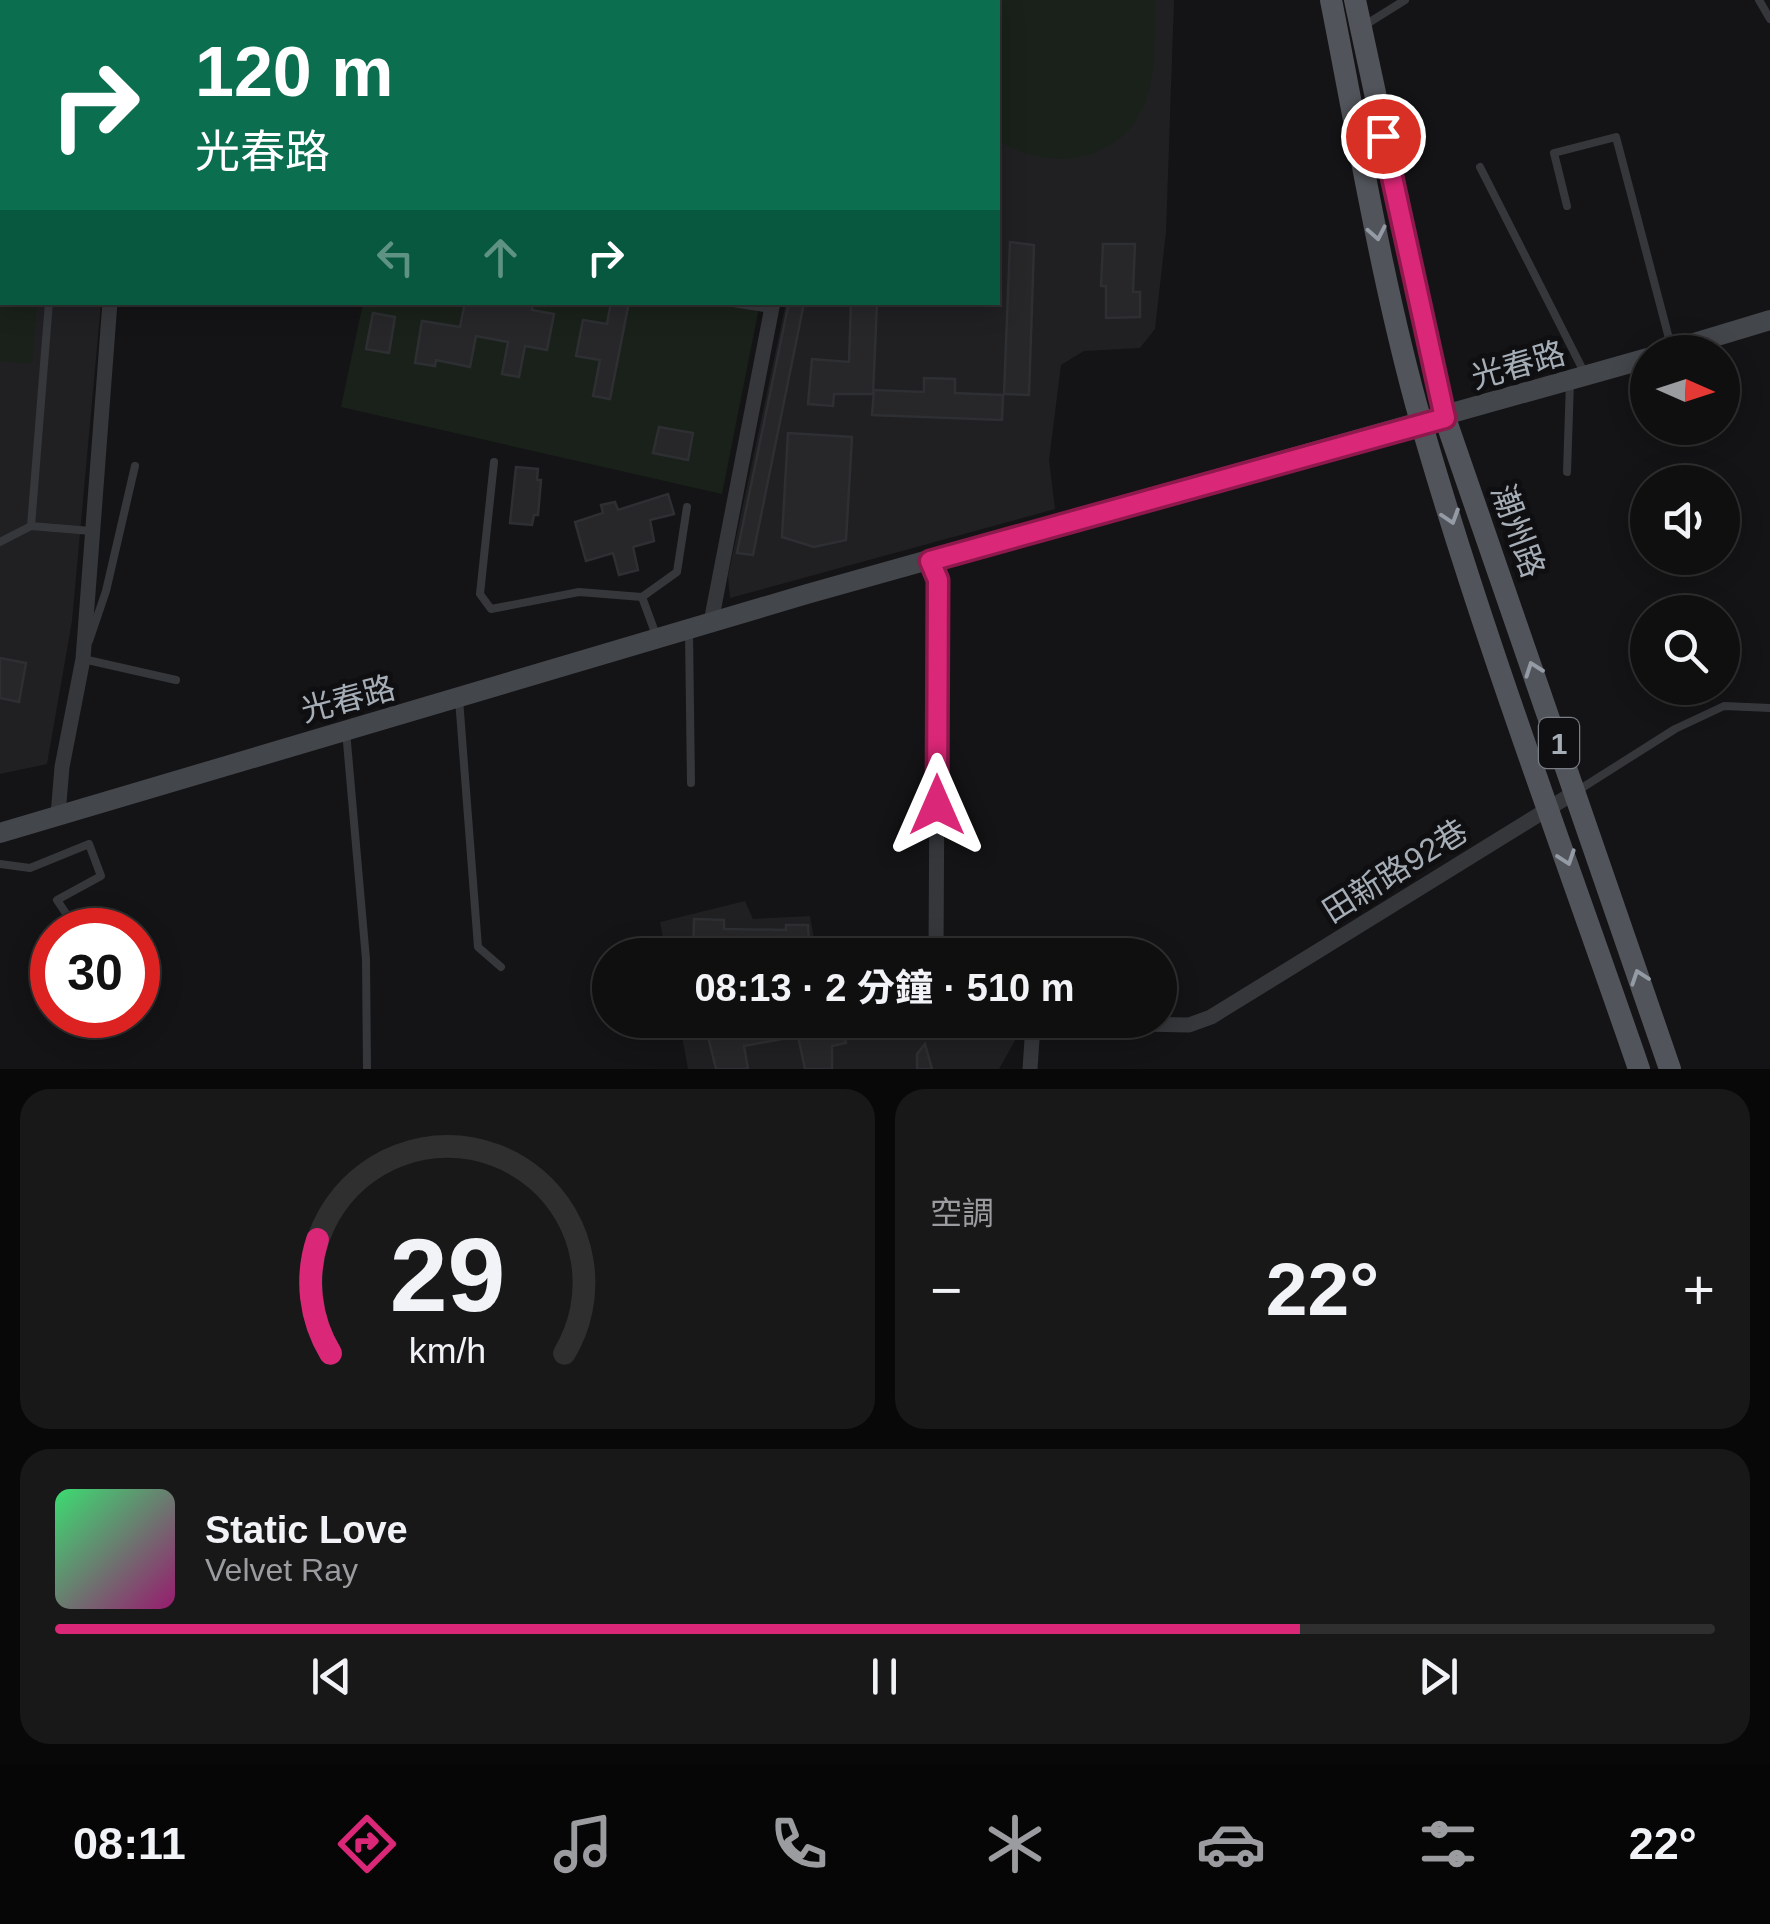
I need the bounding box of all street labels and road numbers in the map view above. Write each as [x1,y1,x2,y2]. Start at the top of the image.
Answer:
street label: 光春路 [1467,334,1569,396]
street label: 潮州路 [1485,480,1551,582]
street label: 光春路 [297,669,399,729]
road number: 1 [1539,718,1579,768]
street label: 田新路92巷 [1316,812,1474,930]

